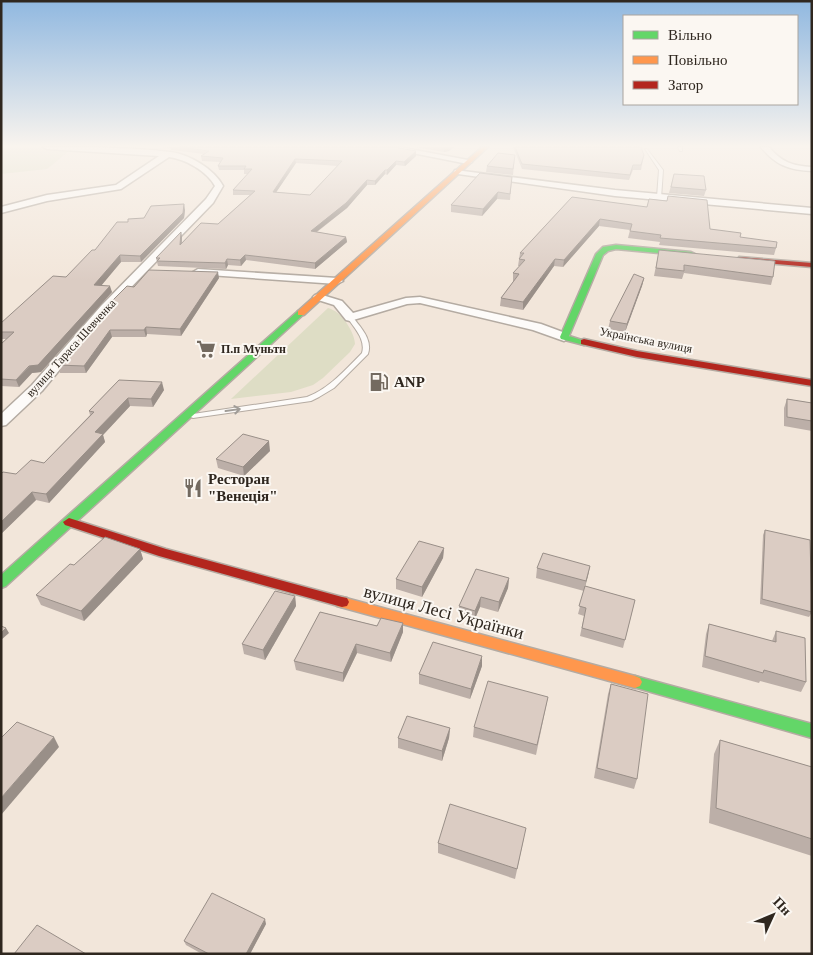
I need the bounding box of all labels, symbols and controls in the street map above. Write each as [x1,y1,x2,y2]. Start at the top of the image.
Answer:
legend [623,15,798,105]
text: Вільно [668,27,712,43]
text: Повільно [668,52,727,68]
text: Затор [668,77,703,93]
street label: вулиця Тараса Шевченка [23,296,119,400]
street label: Українська вулиця [598,324,694,356]
supermarket icon: П.п Муньтн [195,338,217,360]
place label: П.п Муньтн [221,342,286,356]
fuel station icon: ANP [368,371,390,393]
place label: ANP [394,374,425,390]
one-way arrow [225,405,241,415]
place label: Ресторан "Венеція" [208,471,278,504]
restaurant icon: Ресторан "Венеція" [182,477,204,499]
street label: вулиця Лесі Українки [362,581,527,643]
north arrow [748,890,798,940]
text: Пн [770,894,794,918]

